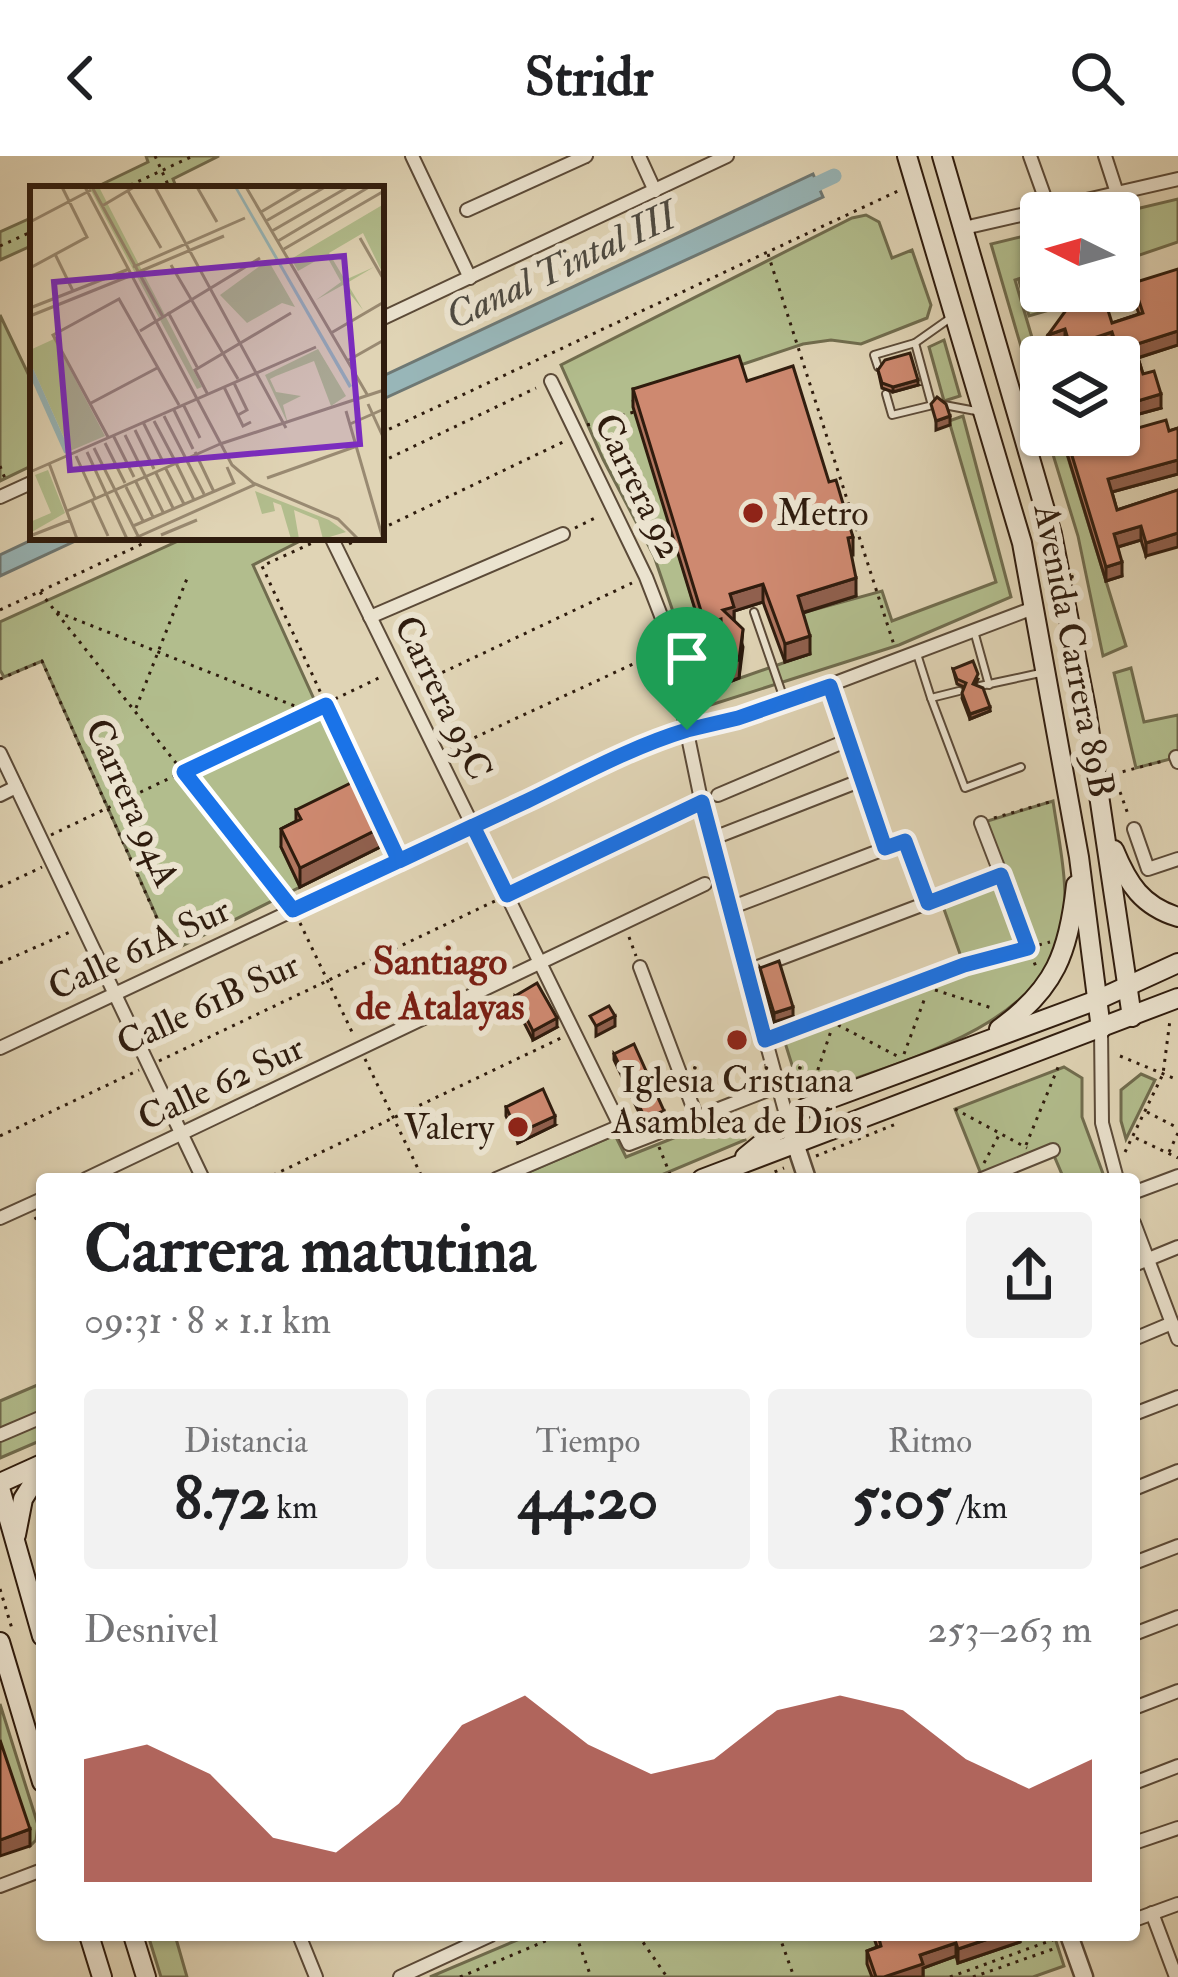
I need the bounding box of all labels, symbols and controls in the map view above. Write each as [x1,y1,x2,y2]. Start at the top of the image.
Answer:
text: Stridr [525,44,653,112]
icon: back [48,45,114,111]
icon: search [1064,45,1130,111]
inset map [30,186,384,540]
water label: Canal Tintal III [438,189,689,341]
north arrow [1020,192,1140,312]
map controls [1020,192,1140,456]
button: layers [1020,336,1140,456]
street label: Carrera 92 [584,406,692,566]
place label: Metro [777,491,869,536]
marker: Metro [740,500,766,526]
street label: Avenida Carrera 89B [1023,500,1124,801]
pin [636,607,738,730]
street label: Carrera 93C [384,609,502,787]
icon: arrive [654,625,720,691]
street label: Carrera 94A [75,712,189,894]
street label: Calle 61A Sur [41,887,237,1011]
district label: Santiago de Atalayas [355,937,525,1031]
street label: Calle 61B Sur [110,942,307,1066]
street label: Calle 62 Sur [131,1025,312,1141]
marker: Iglesia Cristiana Asamblea de Dios [724,1027,750,1053]
place label: Iglesia Cristiana Asamblea de Dios [611,1058,862,1144]
place label: Valery [403,1105,495,1150]
marker: Valery [505,1114,531,1140]
text: Carrera matutina [84,1209,535,1292]
button: share [966,1212,1092,1338]
text: 09:31 · 8 × 1.1 km [84,1296,331,1345]
text: Distancia [184,1421,308,1462]
text: Tiempo [536,1421,640,1462]
text: Ritmo [888,1421,972,1462]
text: 8.72 [174,1462,270,1537]
text: 44:20 [518,1462,658,1537]
text: 5:05 [852,1462,951,1537]
text: km [270,1487,318,1528]
text: /km [951,1487,1008,1528]
text: Desnivel [84,1605,219,1654]
text: 253–263 m [928,1605,1092,1654]

